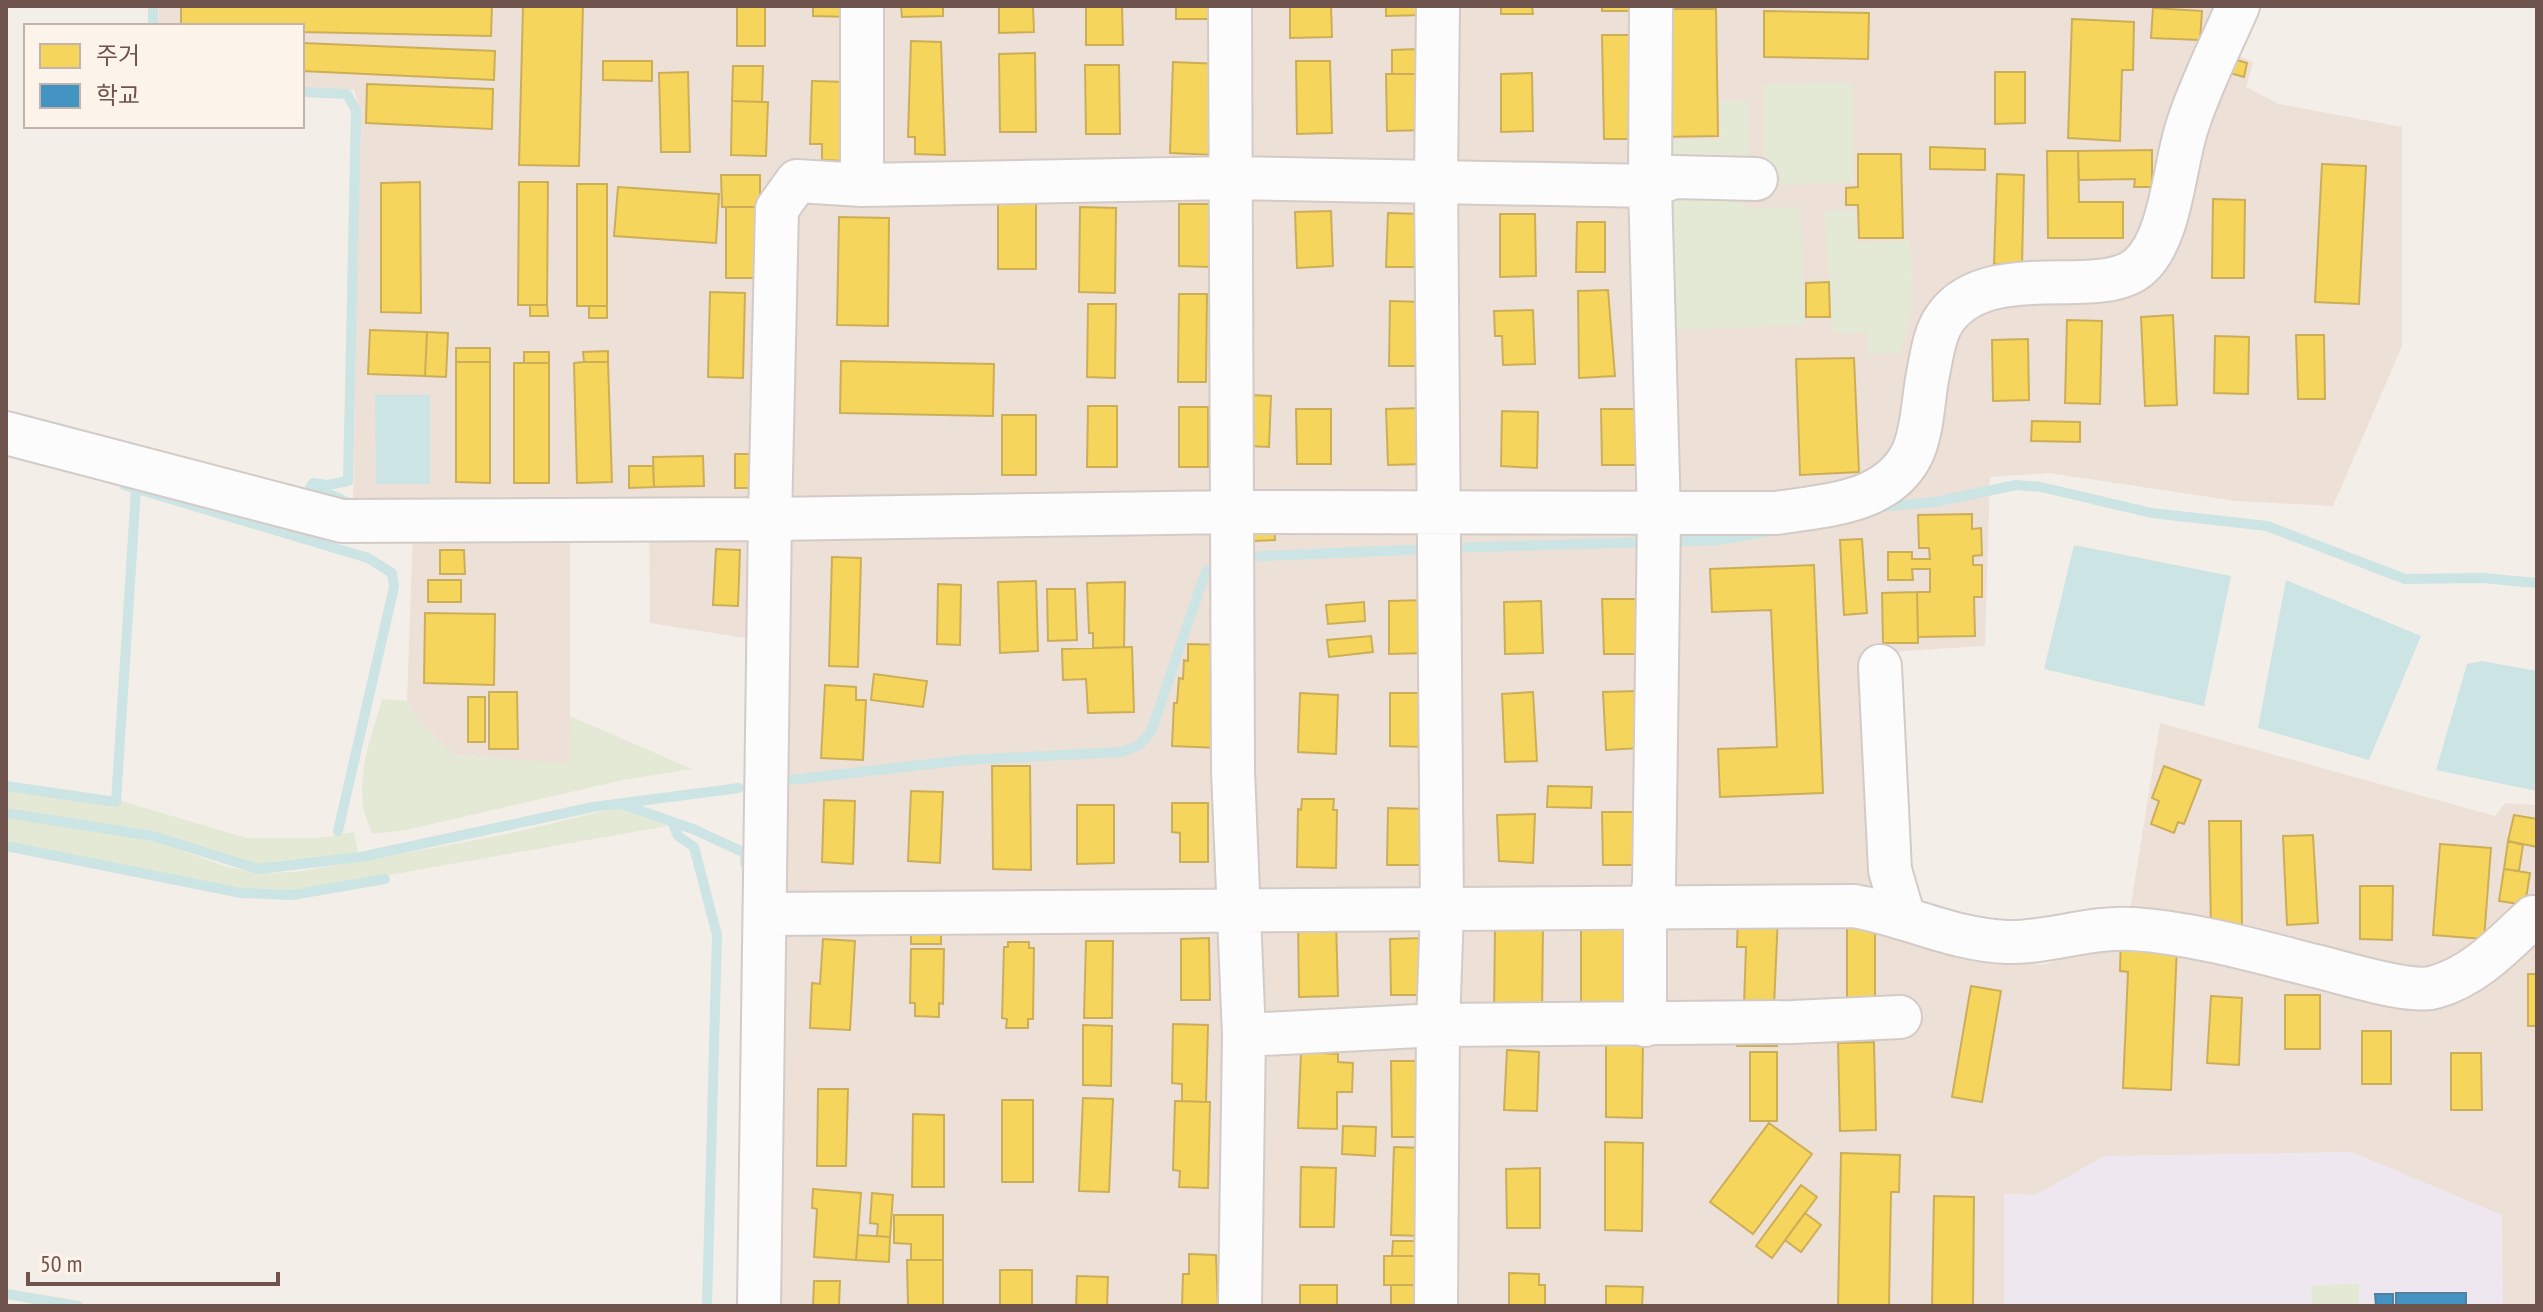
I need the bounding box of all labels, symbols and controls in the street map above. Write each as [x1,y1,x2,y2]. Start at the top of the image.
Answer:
legend [24,24,304,128]
text: 주거 [96,40,140,71]
text: 학교 [96,80,140,111]
scale bar [28,1236,278,1286]
text: 50 m [40,1248,82,1279]

